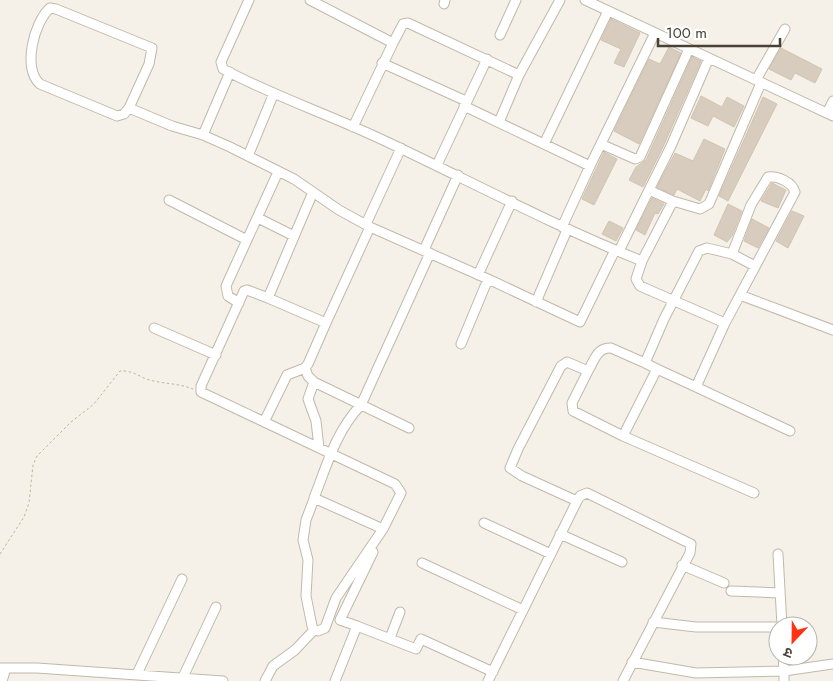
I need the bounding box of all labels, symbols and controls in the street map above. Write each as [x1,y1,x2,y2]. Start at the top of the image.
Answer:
scale bar [658,15,780,47]
text: 100 m [666,22,707,44]
north arrow [768,616,818,666]
text: उ [780,642,796,664]

